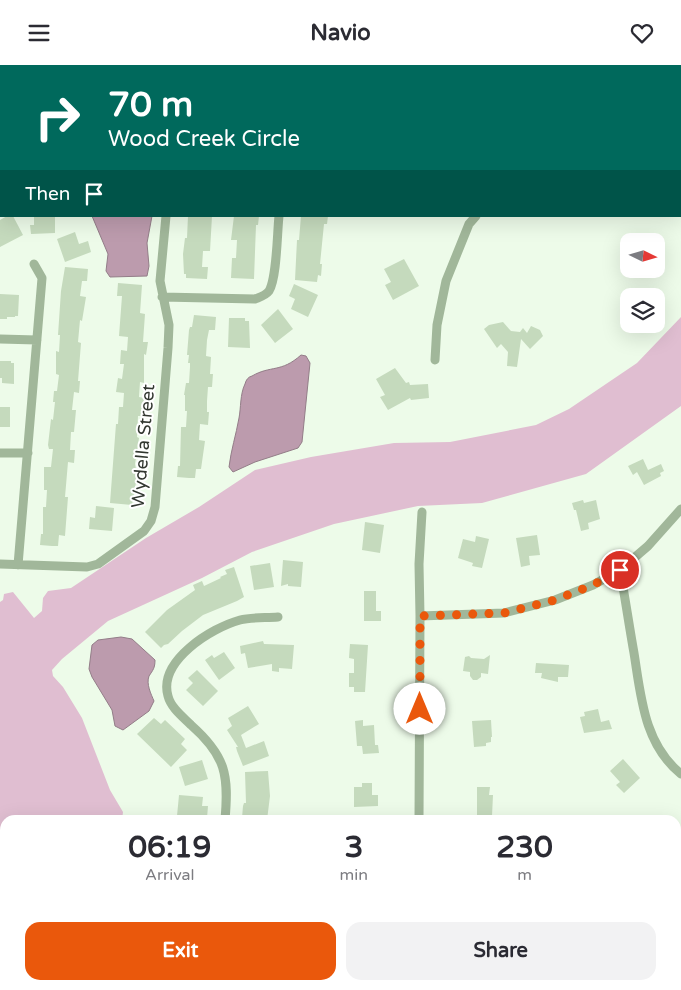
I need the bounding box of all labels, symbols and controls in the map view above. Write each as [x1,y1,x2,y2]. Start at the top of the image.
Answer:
icon: menu [25,19,53,47]
icon: heart [628,19,656,47]
text: Navio [310,20,371,46]
text: 70 m [108,84,193,126]
icon: right [25,85,90,150]
text: Wood Creek Circle [108,126,300,152]
icon: arrive [80,180,108,208]
text: Then [25,183,70,205]
north arrow [620,233,665,277]
map controls [620,233,665,333]
button: layers [620,288,665,333]
street label: Wydella Street [127,383,159,509]
pin [599,549,641,591]
icon: arrive [606,556,634,584]
position arrow [393,682,445,734]
text: 06:19 [128,829,211,866]
text: 3 [344,829,363,866]
text: 230 [496,829,553,866]
text: Arrival [145,865,195,885]
text: min [340,865,368,885]
text: m [517,865,532,885]
button: Exit [25,922,336,980]
button: Share [346,922,656,980]

